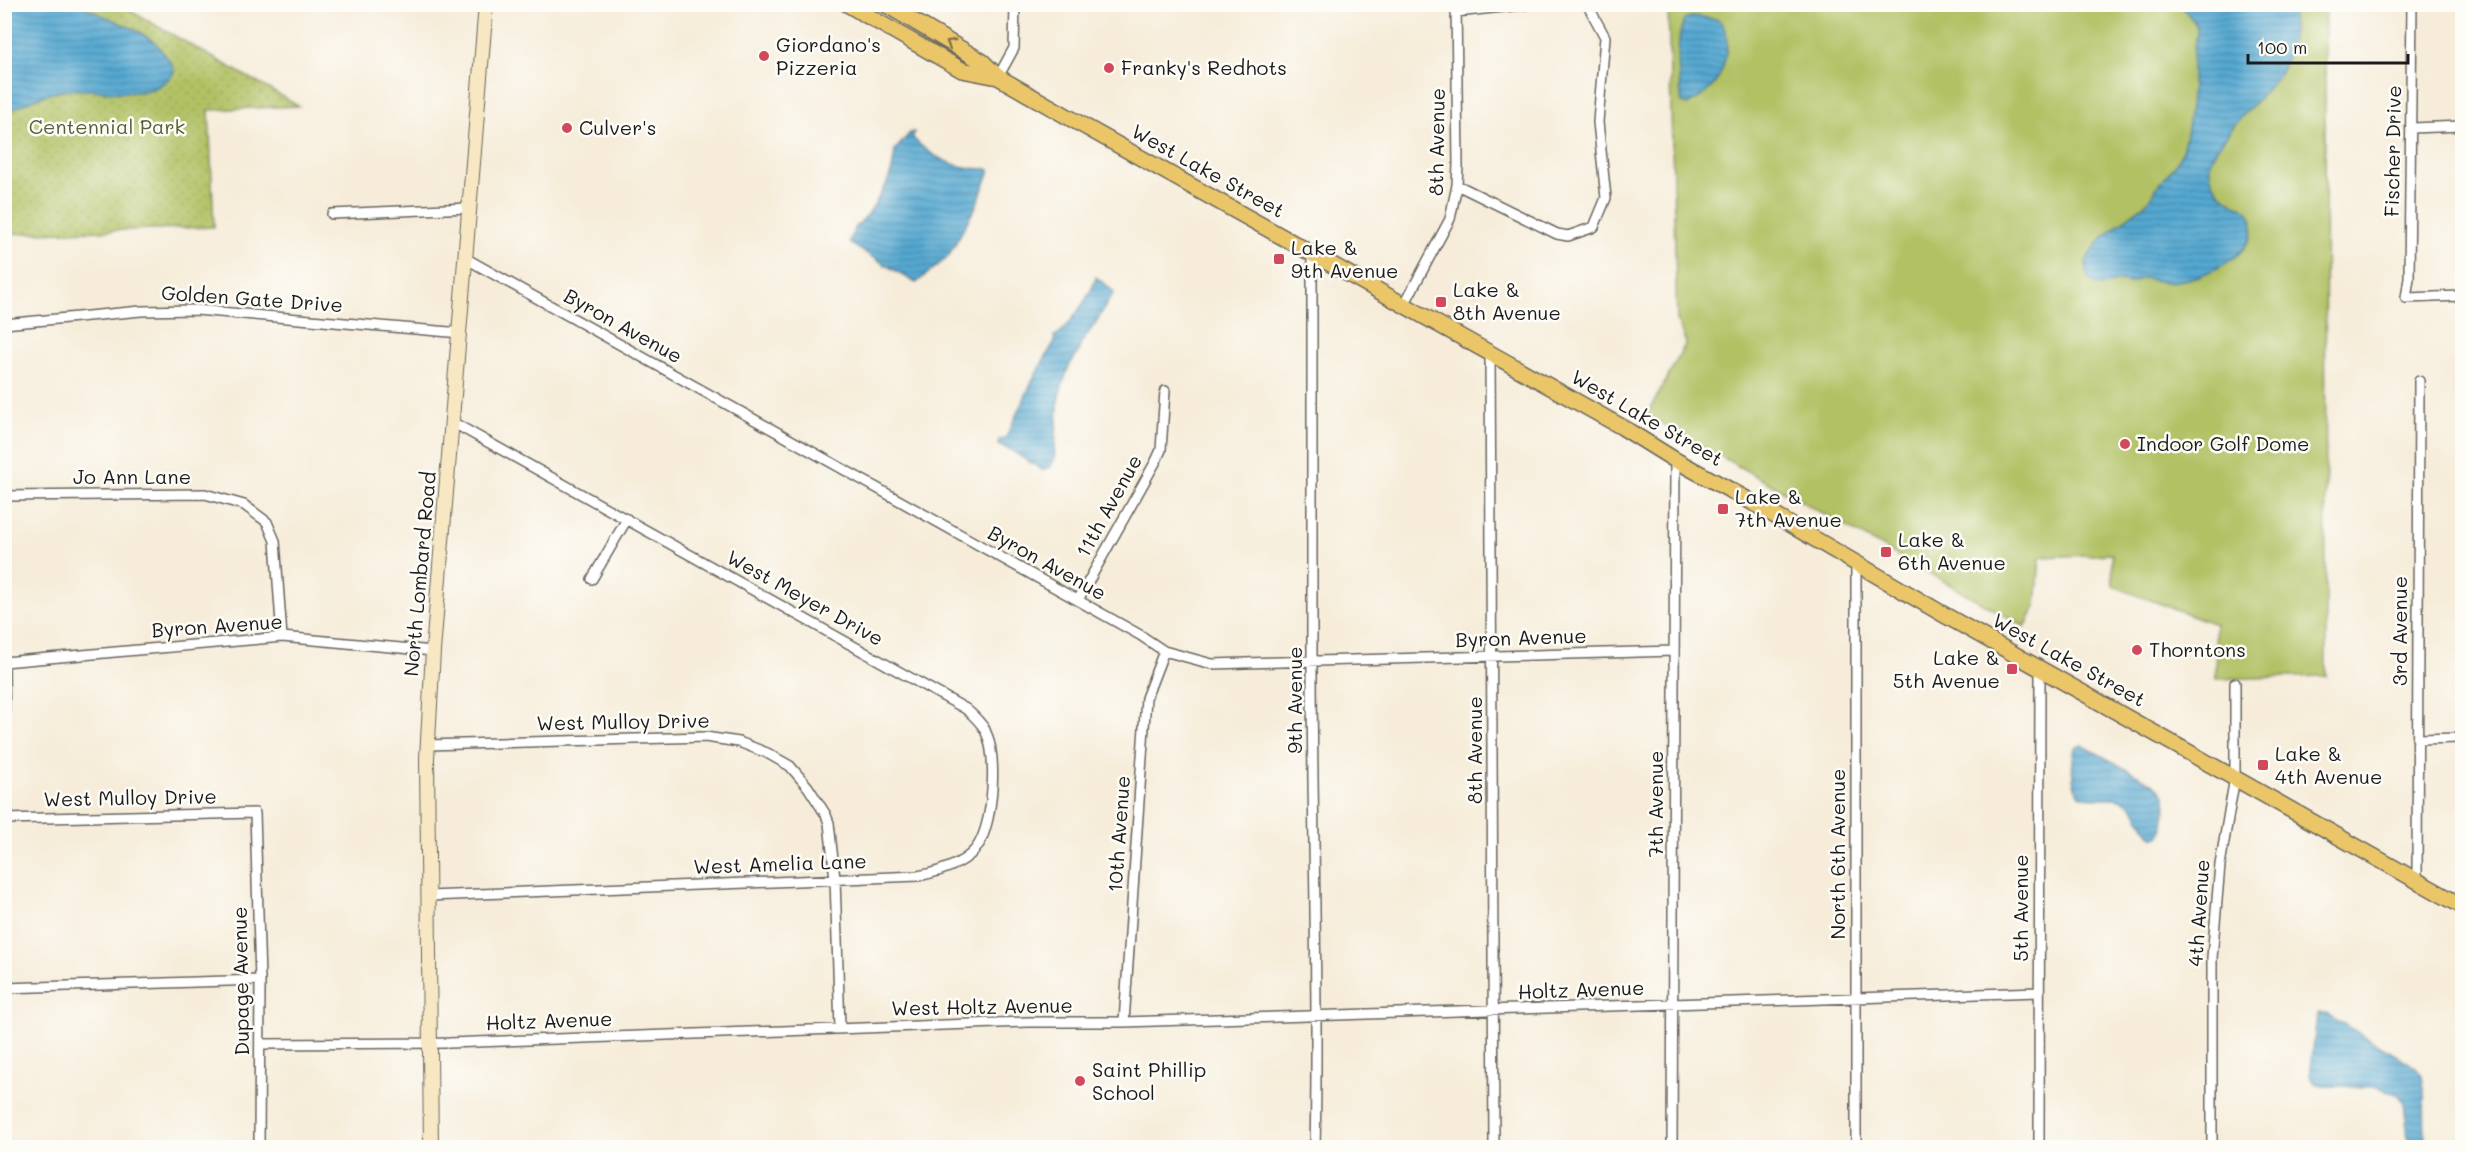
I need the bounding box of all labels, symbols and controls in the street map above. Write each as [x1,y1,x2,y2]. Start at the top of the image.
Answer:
scale bar [2248,27,2408,65]
place label: Giordano's Pizzeria [776,31,881,80]
text: 100 m [2257,35,2307,59]
one-way arrow [946,38,956,50]
marker: Giordano's Pizzeria [757,49,771,63]
place label: Franky's Redhots [1121,54,1287,80]
marker: Franky's Redhots [1102,61,1116,75]
street label: Fischer Drive [2378,85,2406,217]
street label: 8th Avenue [1422,88,1450,196]
park label: Centennial Park [29,113,185,139]
place label: Culver's [579,114,656,140]
street label: West Lake Street [1127,117,1290,223]
marker: Culver's [560,121,574,135]
place label: Lake & 9th Avenue [1291,234,1399,283]
marker: Lake & 9th Avenue [1272,252,1286,266]
place label: Lake & 8th Avenue [1453,276,1561,325]
street label: Golden Gate Drive [160,279,344,317]
street label: Byron Avenue [560,282,687,368]
marker: Lake & 8th Avenue [1434,295,1448,309]
street label: West Lake Street [1567,363,1728,471]
place label: Indoor Golf Dome [2137,430,2309,456]
marker: Indoor Golf Dome [2118,437,2132,451]
street label: 11th Avenue [1069,450,1147,561]
street label: Jo Ann Lane [73,463,191,489]
street label: North Lombard Road [397,470,441,677]
place label: Lake & 7th Avenue [1735,483,1842,532]
marker: Lake & 7th Avenue [1716,502,1730,516]
street label: Byron Avenue [984,519,1111,605]
place label: Lake & 6th Avenue [1898,526,2006,575]
street label: West Meyer Drive [723,543,888,651]
marker: Lake & 6th Avenue [1879,545,1893,559]
street label: 3rd Avenue [2386,576,2412,686]
street label: West Lake Street [1988,606,2151,712]
street label: Byron Avenue [150,607,283,643]
street label: Byron Avenue [1455,622,1587,652]
place label: Thorntons [2149,636,2246,662]
marker: Thorntons [2130,643,2144,657]
place label: Lake & 5th Avenue [1893,644,2000,693]
street label: 9th Avenue [1281,646,1307,754]
marker: Lake & 5th Avenue [2005,662,2019,676]
street label: 8th Avenue [1461,696,1487,804]
street label: West Mulloy Drive [536,706,710,736]
place label: Lake & 4th Avenue [2275,740,2382,789]
street label: 7th Avenue [1642,751,1668,857]
marker: Lake & 4th Avenue [2256,758,2270,772]
street label: North 6th Avenue [1824,769,1850,939]
street label: 10th Avenue [1101,775,1135,893]
street label: West Mulloy Drive [43,782,217,812]
street label: West Amelia Lane [693,847,867,879]
street label: 5th Avenue [2007,854,2033,962]
street label: 4th Avenue [2181,858,2215,967]
street label: Dupage Avenue [226,906,254,1056]
street label: Holtz Avenue [1517,974,1645,1004]
street label: West Holtz Avenue [891,991,1073,1021]
street label: Holtz Avenue [485,1005,613,1035]
place label: Saint Phillip School [1092,1056,1206,1105]
marker: Saint Phillip School [1073,1074,1087,1088]

